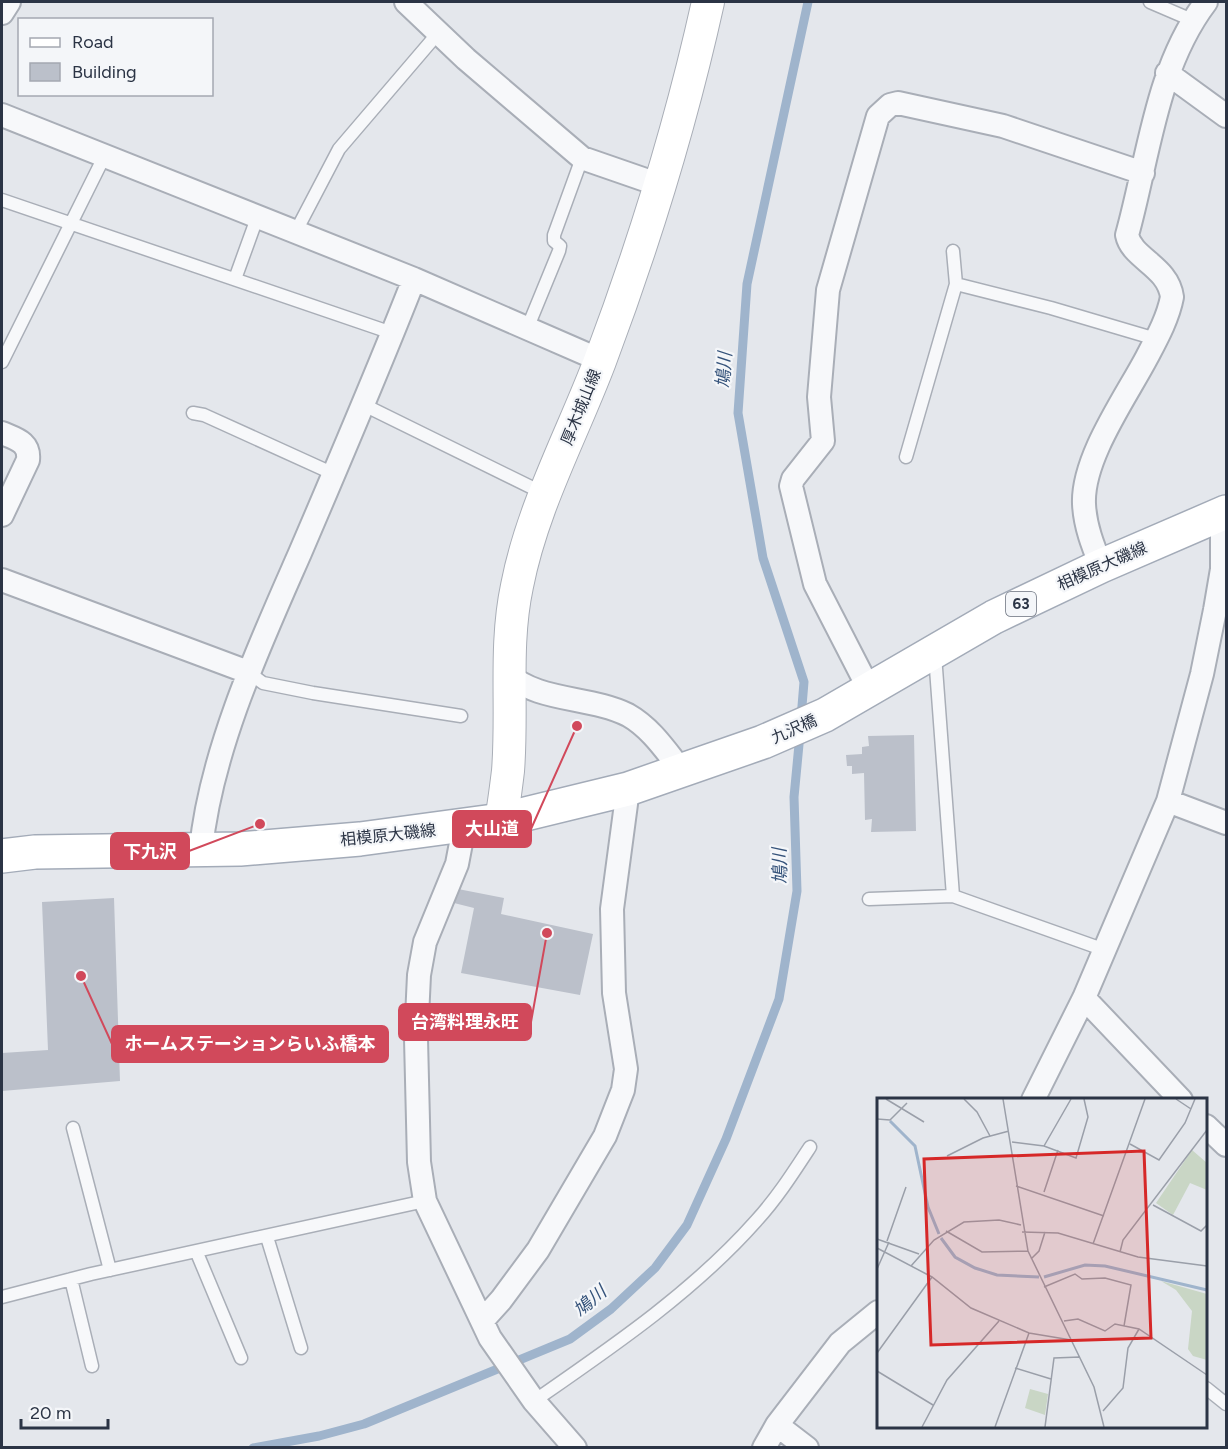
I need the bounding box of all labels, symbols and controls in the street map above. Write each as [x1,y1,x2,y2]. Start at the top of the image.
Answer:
legend [18,18,213,96]
text: Road [72,31,113,53]
text: Building [72,61,137,83]
water label: 鳩川 [712,349,736,389]
street label: 厚木城山線 [557,366,605,448]
street label: 相模原大磯線 [1054,538,1150,594]
road number: 63 [1006,592,1036,616]
street label: 九沢橋 [768,711,820,747]
callout: 大山道 [453,811,531,847]
text: 大山道 [465,818,519,840]
street label: 相模原大磯線 [339,821,437,849]
callout: 下九沢 [111,833,189,869]
text: 下九沢 [123,841,177,863]
water label: 鳩川 [768,846,792,884]
callout: 台湾料理永旺 [399,1004,531,1040]
text: 台湾料理永旺 [411,1011,519,1033]
callout: ホームステーションらいふ橋本 [112,1026,388,1062]
text: ホームステーションらいふ橋本 [124,1033,376,1055]
inset map [877,1098,1207,1428]
water label: 鳩川 [569,1280,612,1321]
scale bar [21,1392,108,1430]
text: 20 m [30,1402,71,1424]

